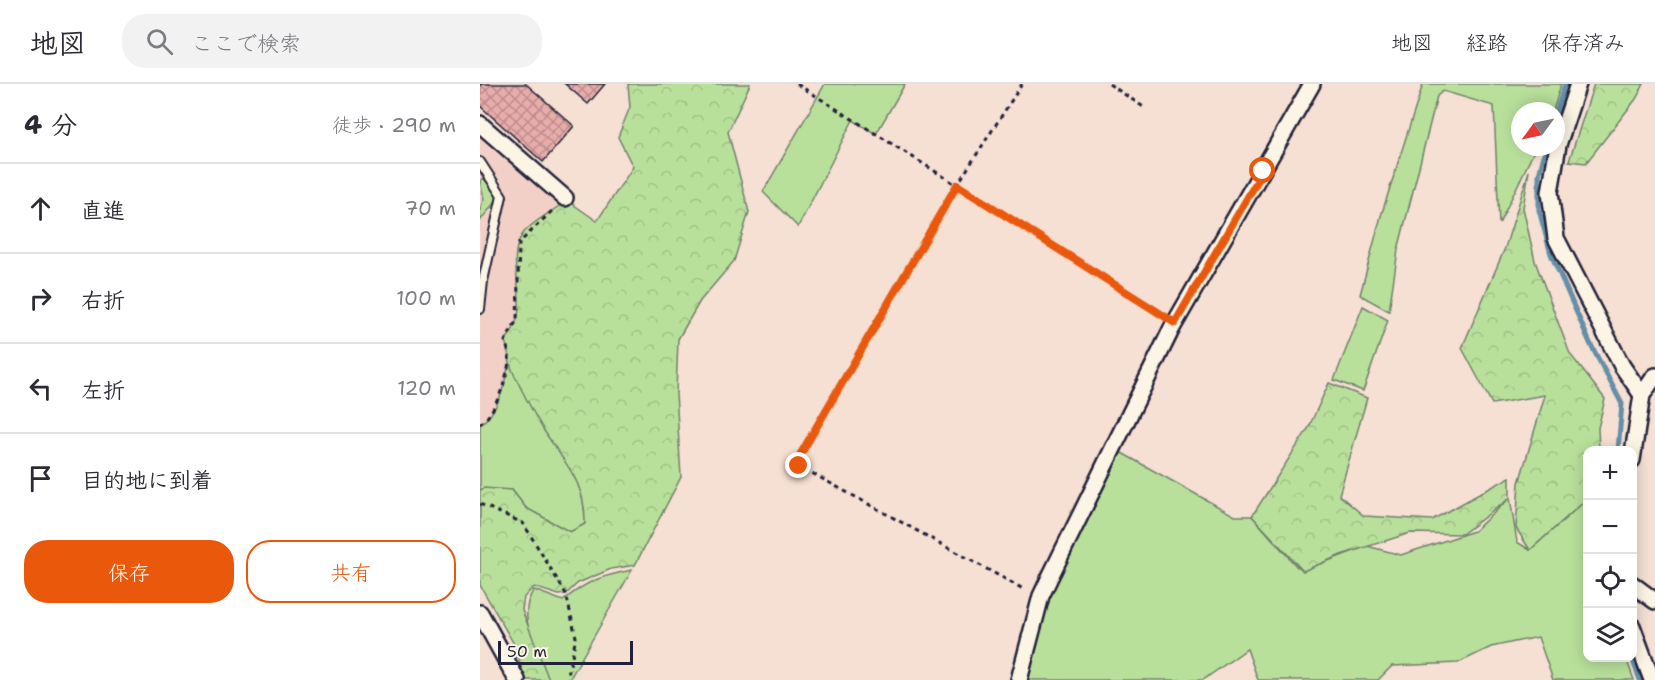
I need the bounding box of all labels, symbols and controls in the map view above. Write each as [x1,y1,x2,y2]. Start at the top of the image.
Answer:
search box [122,14,542,68]
text: 地図 [30,24,86,62]
icon: search [143,25,176,58]
text: ここで検索 [191,29,301,58]
text: 地図 [1391,29,1433,57]
text: 経路 [1466,29,1508,57]
text: 保存済み [1541,29,1625,57]
north arrow [1511,102,1565,156]
text: 4 分 [24,107,77,142]
text: 徒歩 · 290 m [332,112,456,138]
route start [1249,157,1275,183]
icon: ahead [24,192,57,225]
text: 70 m [404,195,456,221]
text: 直進 [81,196,125,225]
icon: right [24,282,57,315]
text: 100 m [396,285,456,311]
text: 右折 [81,286,125,315]
icon: left [24,372,57,405]
text: 120 m [397,375,456,401]
text: 左折 [81,376,125,405]
map controls [1583,446,1637,662]
button: + [1583,446,1637,500]
route end [785,452,811,478]
icon: arrive [24,462,57,495]
text: 目的地に到着 [81,466,213,495]
button: − [1583,500,1637,554]
button: 保存 [24,540,234,603]
button: 共有 [246,540,456,603]
button: locate [1583,554,1637,608]
button: layers [1583,608,1637,662]
scale bar [498,638,633,666]
text: 50 m [507,641,547,662]

